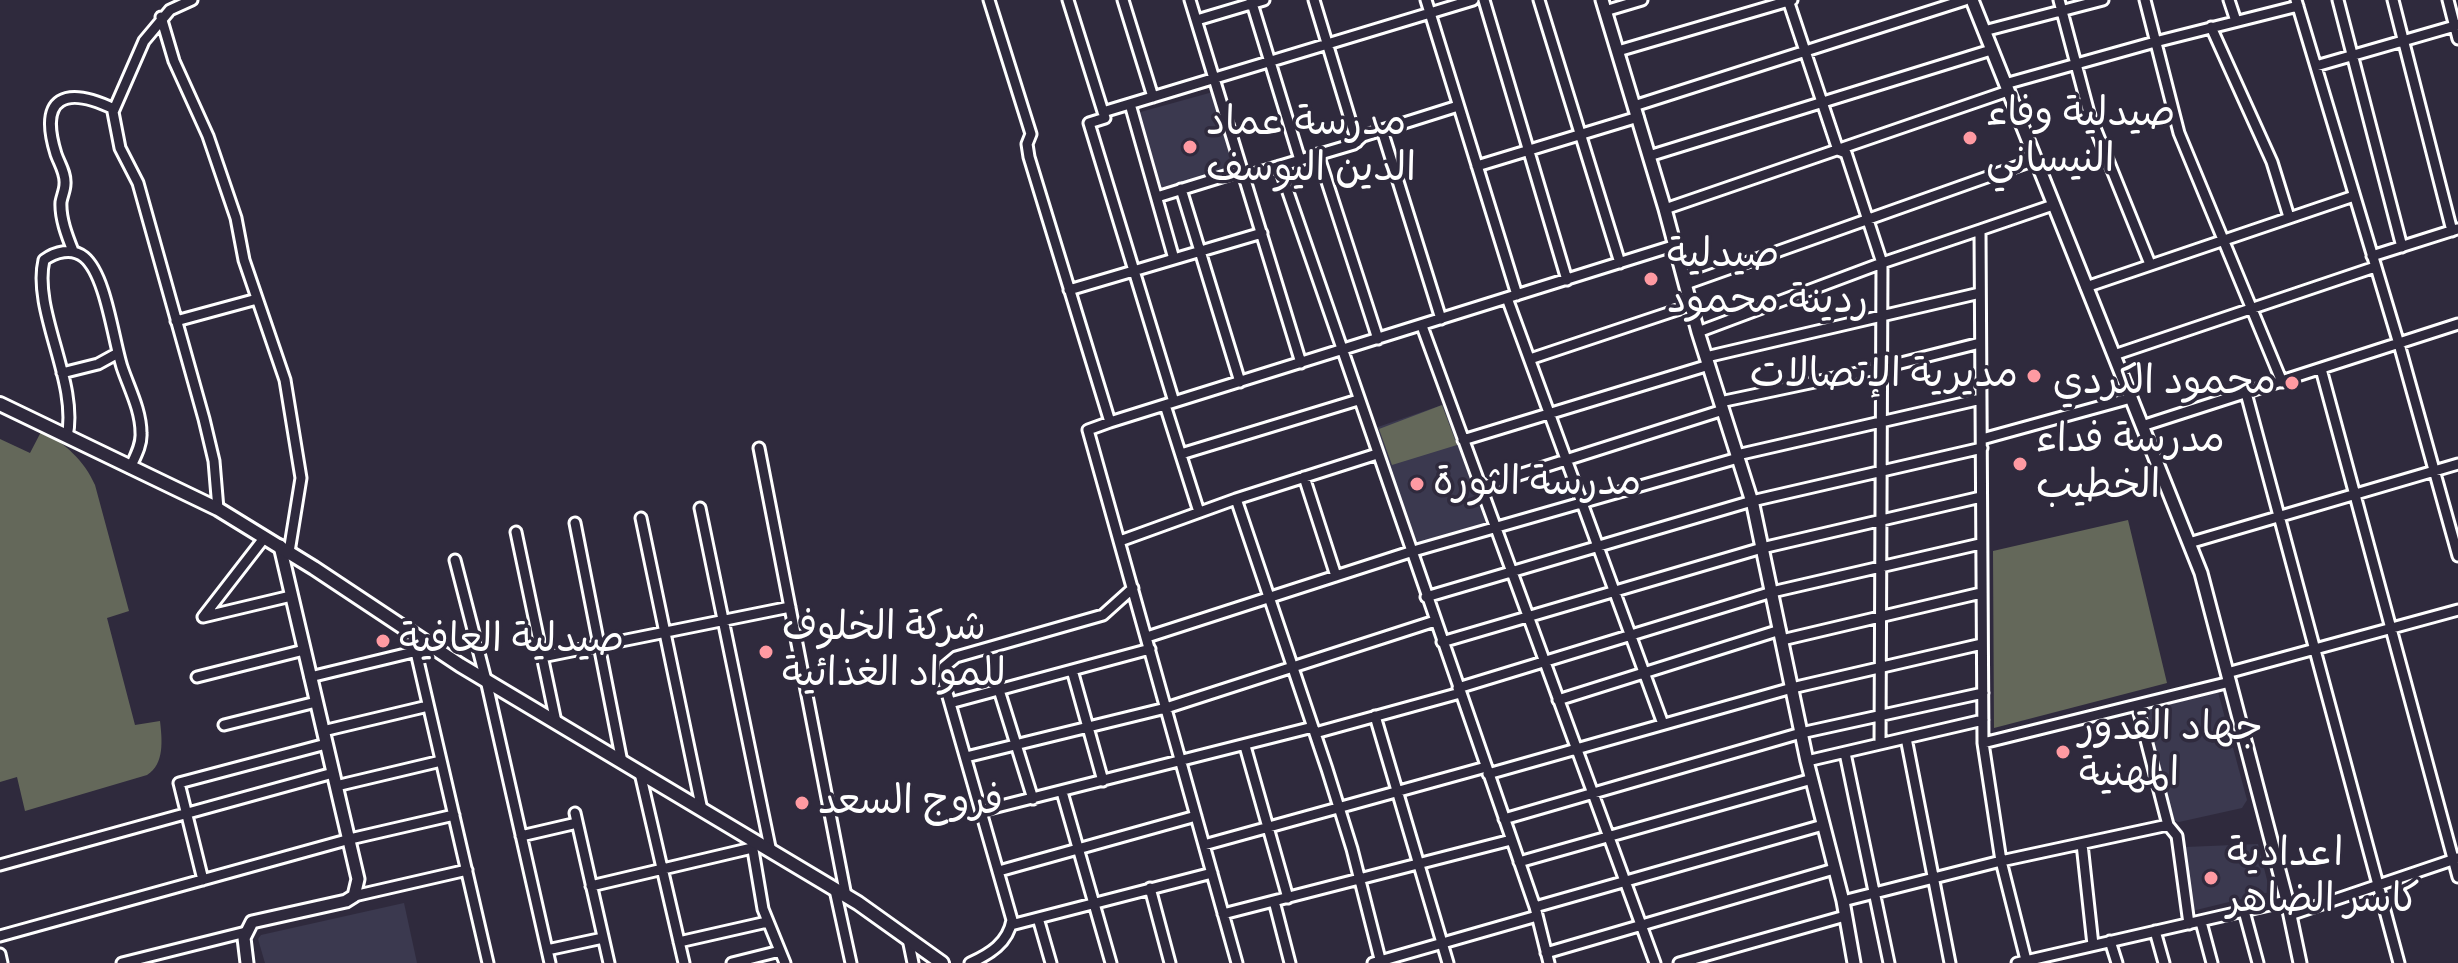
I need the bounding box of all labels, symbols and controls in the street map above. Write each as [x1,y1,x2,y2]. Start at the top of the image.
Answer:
place label: صيدلية وفاء النيساني [1986,91,2175,185]
place label: مدرسة عماد الدين اليوسف [1206,100,1416,194]
marker: صيدلية وفاء النيساني [1961,129,1979,147]
marker: مدرسة عماد الدين اليوسف [1181,138,1199,156]
place label: صيدلية ردينة محمود [1667,232,1868,326]
marker: صيدلية ردينة محمود [1642,270,1660,288]
place label: مديرية الإتصالات [1750,352,2018,400]
place label: محمود الكردي [2053,359,2276,407]
marker: مديرية الإتصالات [2025,367,2043,385]
marker: محمود الكردي [2283,374,2301,392]
place label: مدرسة فداء الخطيب [2036,417,2225,511]
marker: مدرسة فداء الخطيب [2011,455,2029,473]
place label: مدرسة الثورة [1433,460,1641,508]
marker: مدرسة الثورة [1408,475,1426,493]
place label: شركة الخلوف للمواد الغذائية [782,605,1006,699]
place label: صيدلية العافية [399,617,624,665]
marker: صيدلية العافية [374,632,392,650]
marker: شركة الخلوف للمواد الغذائية [757,643,775,661]
place label: جهاد القدور المهنية [2079,705,2263,799]
marker: جهاد القدور المهنية [2054,743,2072,761]
place label: فروج السعد [818,779,1003,827]
marker: فروج السعد [793,794,811,812]
place label: اعدادية كاسر الضاهر [2227,831,2420,925]
marker: اعدادية كاسر الضاهر [2202,869,2220,887]

